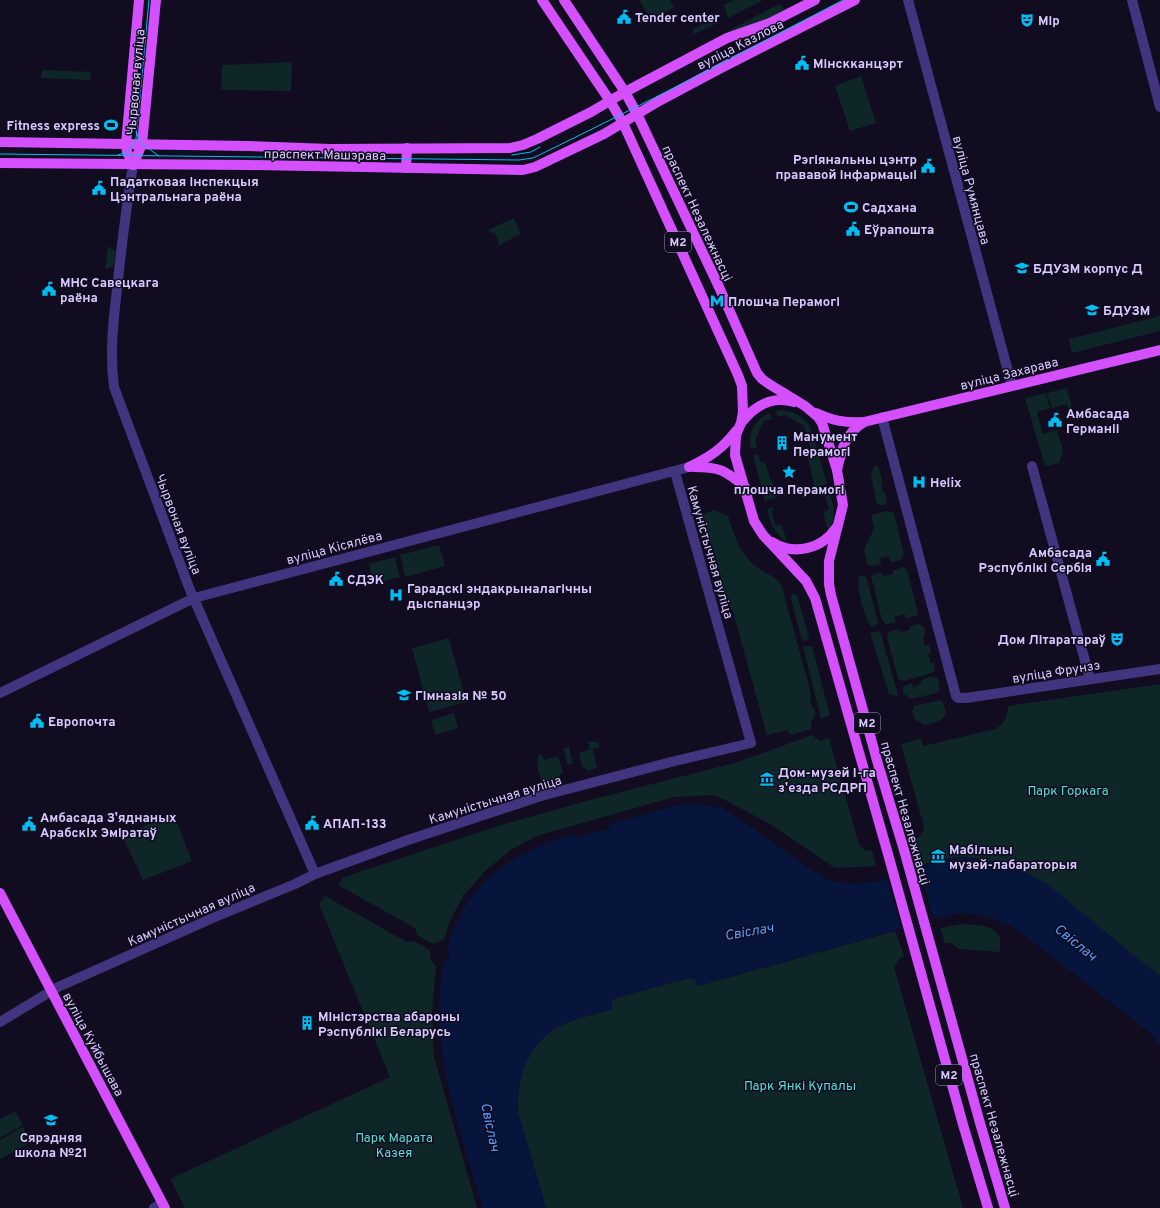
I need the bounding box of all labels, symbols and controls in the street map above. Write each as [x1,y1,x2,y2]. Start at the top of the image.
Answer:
public building icon: Tender center [616,9,632,25]
place label: Tender center [635,11,720,27]
theatre icon: Мір [1019,12,1035,28]
place label: Мір [1038,14,1060,30]
street label: вуліца Казлова [695,17,787,75]
street label: Чырвоная вуліца [124,29,150,136]
public building icon: Мінскканцэрт [794,55,810,71]
place label: Мінскканцэрт [813,57,903,73]
sports icon: Fitness express [103,117,119,133]
place label: Fitness express [6,119,100,135]
street label: вуліца Румянцава [948,134,992,247]
street label: праспект Незалежнасці [658,143,735,284]
street label: праспект Машэрава [264,147,386,165]
place label: Рэгіянальны цэнтр прававой інфармацыі [776,153,917,184]
public building icon: Рэгіянальны цэнтр прававой інфармацыі [920,158,936,174]
place label: Падатковая інспекцыя Цэнтральнага раёна [110,175,259,206]
public building icon: Падатковая інспекцыя Цэнтральнага раёна [91,180,107,196]
sports icon: Садхана [843,199,859,215]
place label: Садхана [862,201,917,217]
public building icon: Еўрапошта [845,221,861,237]
place label: Еўрапошта [864,223,934,239]
road number: М2 [665,232,691,252]
school or university icon: БДУЗМ корпус Д [1014,260,1030,276]
place label: БДУЗМ корпус Д [1033,262,1143,278]
place label: МНС Савецкага раёна [60,276,159,307]
public building icon: МНС Савецкага раёна [41,281,57,297]
metro station icon: Плошча Перамогі [709,293,725,309]
place label: Плошча Перамогі [728,295,840,311]
school or university icon: БДУЗМ [1084,302,1100,318]
place label: БДУЗМ [1103,304,1150,320]
street label: вуліца Захарава [959,355,1060,395]
place label: Амбасада Германіі [1066,407,1129,438]
public building icon: Амбасада Германіі [1047,412,1063,428]
place label: Манумент Перамогі [793,430,857,461]
building icon: Манумент Перамогі [774,435,790,451]
place icon: плошча Перамогі [781,464,797,480]
street label: Чырвоная вуліца [151,472,204,577]
hospital icon: Helix [911,474,927,490]
place label: Helix [930,476,962,492]
place label: плошча Перамогі [734,483,844,499]
street label: Камуністычная вуліца [682,484,736,621]
street label: вуліца Кісялёва [285,528,384,569]
place label: Амбасада Рэспублікі Сербія [979,546,1092,577]
public building icon: Амбасада Рэспублікі Сербія [1095,551,1111,567]
public building icon: СДЭК [328,571,344,587]
place label: СДЭК [347,573,384,589]
place label: Гарадскі эндакрыналагічны дыспанцэр [407,582,592,613]
hospital icon: Гарадскі эндакрыналагічны дыспанцэр [388,587,404,603]
theatre icon: Дом Літаратараў [1109,631,1125,647]
place label: Дом Літаратараў [998,633,1107,649]
street label: вуліца Фрунзэ [1011,658,1101,688]
school or university icon: Гімназія № 50 [396,687,412,703]
place label: Гімназія № 50 [415,689,507,705]
public building icon: Европочта [29,713,45,729]
road number: М2 [854,713,880,733]
place label: Европочта [48,715,116,731]
street label: праспект Незалежнасці [876,740,932,887]
place label: Дом-музей I-га зʼезда РСДРП [778,766,876,797]
museum icon: Дом-музей I-га зʼезда РСДРП [759,771,775,787]
street label: Камуністычная вуліца [427,773,564,829]
park label: Парк Горкага [1027,784,1109,800]
place label: Амбасада Зʼяднаных Арабскіх Эміратаў [40,811,177,842]
public building icon: АПАП-133 [304,815,320,831]
public building icon: Амбасада Зʼяднаных Арабскіх Эміратаў [21,816,37,832]
place label: АПАП-133 [323,817,387,833]
place label: Мабільны музей-лабараторыя [949,843,1077,874]
museum icon: Мабільны музей-лабараторыя [930,848,946,864]
street label: Камуністычная вуліца [126,881,258,951]
water label: Свіслач [723,920,776,945]
water label: Свіслач [1050,921,1100,966]
street label: вуліца Куйбышава [58,990,126,1100]
place label: Міністэрства абароны Рэспублікі Беларусь [318,1010,460,1041]
building icon: Міністэрства абароны Рэспублікі Беларусь [299,1015,315,1031]
street label: праспект Незалежнасці [965,1052,1021,1199]
road number: М2 [936,1065,962,1085]
park label: Парк Янкі Купалы [744,1079,856,1095]
water label: Свіслач [476,1101,503,1154]
school or university icon: Сярэдняя школа №21 [43,1112,59,1128]
place label: Сярэдняя школа №21 [15,1131,87,1162]
park label: Парк Марата Казея [355,1131,433,1162]

